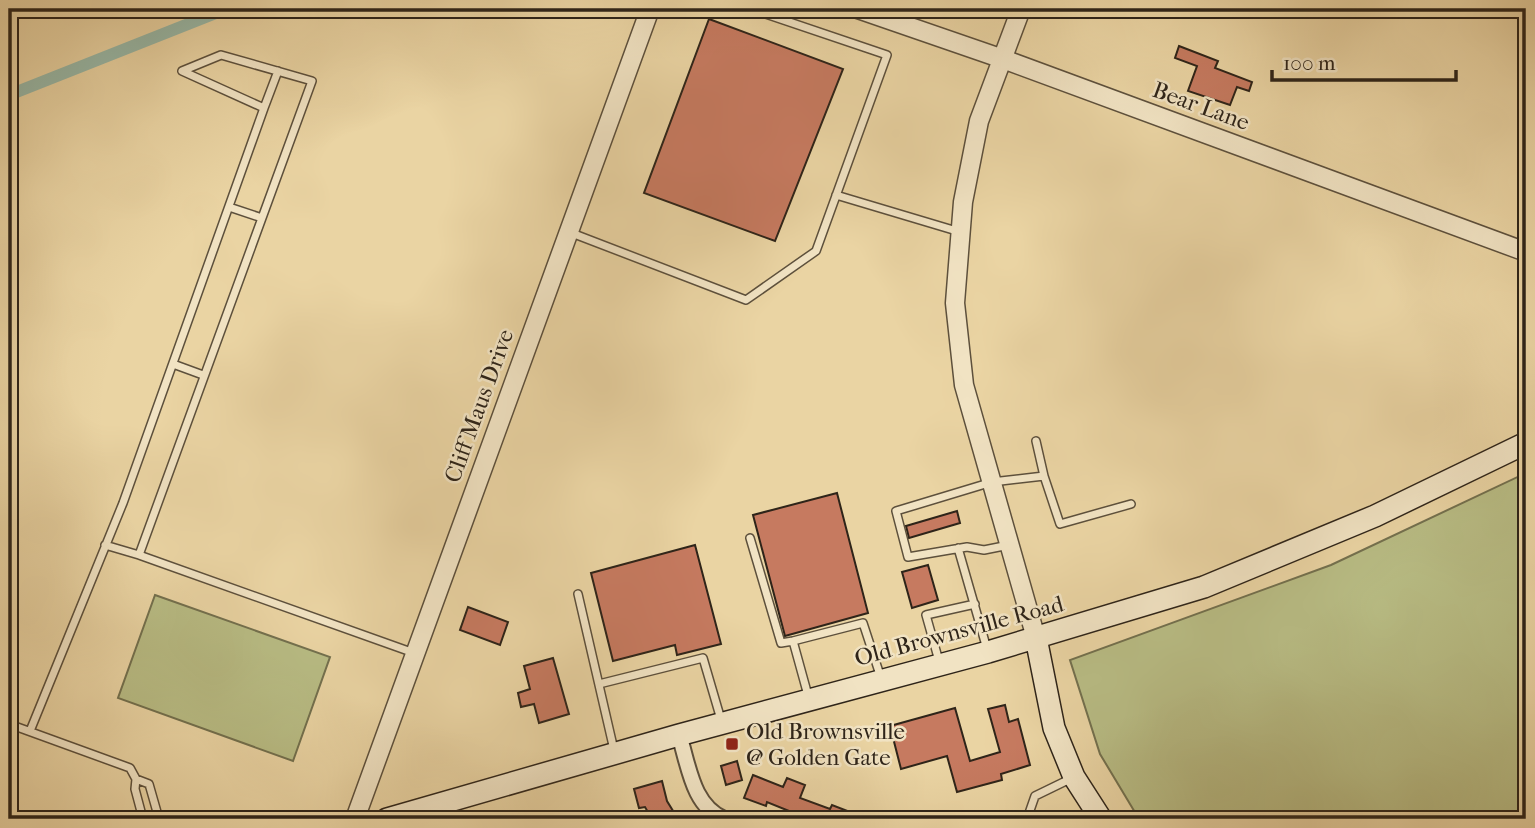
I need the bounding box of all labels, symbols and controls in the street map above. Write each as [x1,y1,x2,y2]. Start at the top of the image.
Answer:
scale bar [1272,38,1456,82]
text: 100 m [1283,51,1336,75]
street label: Bear Lane [1149,76,1253,136]
street label: Cliff Maus Drive [439,326,519,486]
street label: Old Brownsville Road [852,590,1067,672]
place label: Old Brownsville @ Golden Gate [746,718,905,771]
marker: Old Brownsville @ Golden Gate [724,736,740,752]

